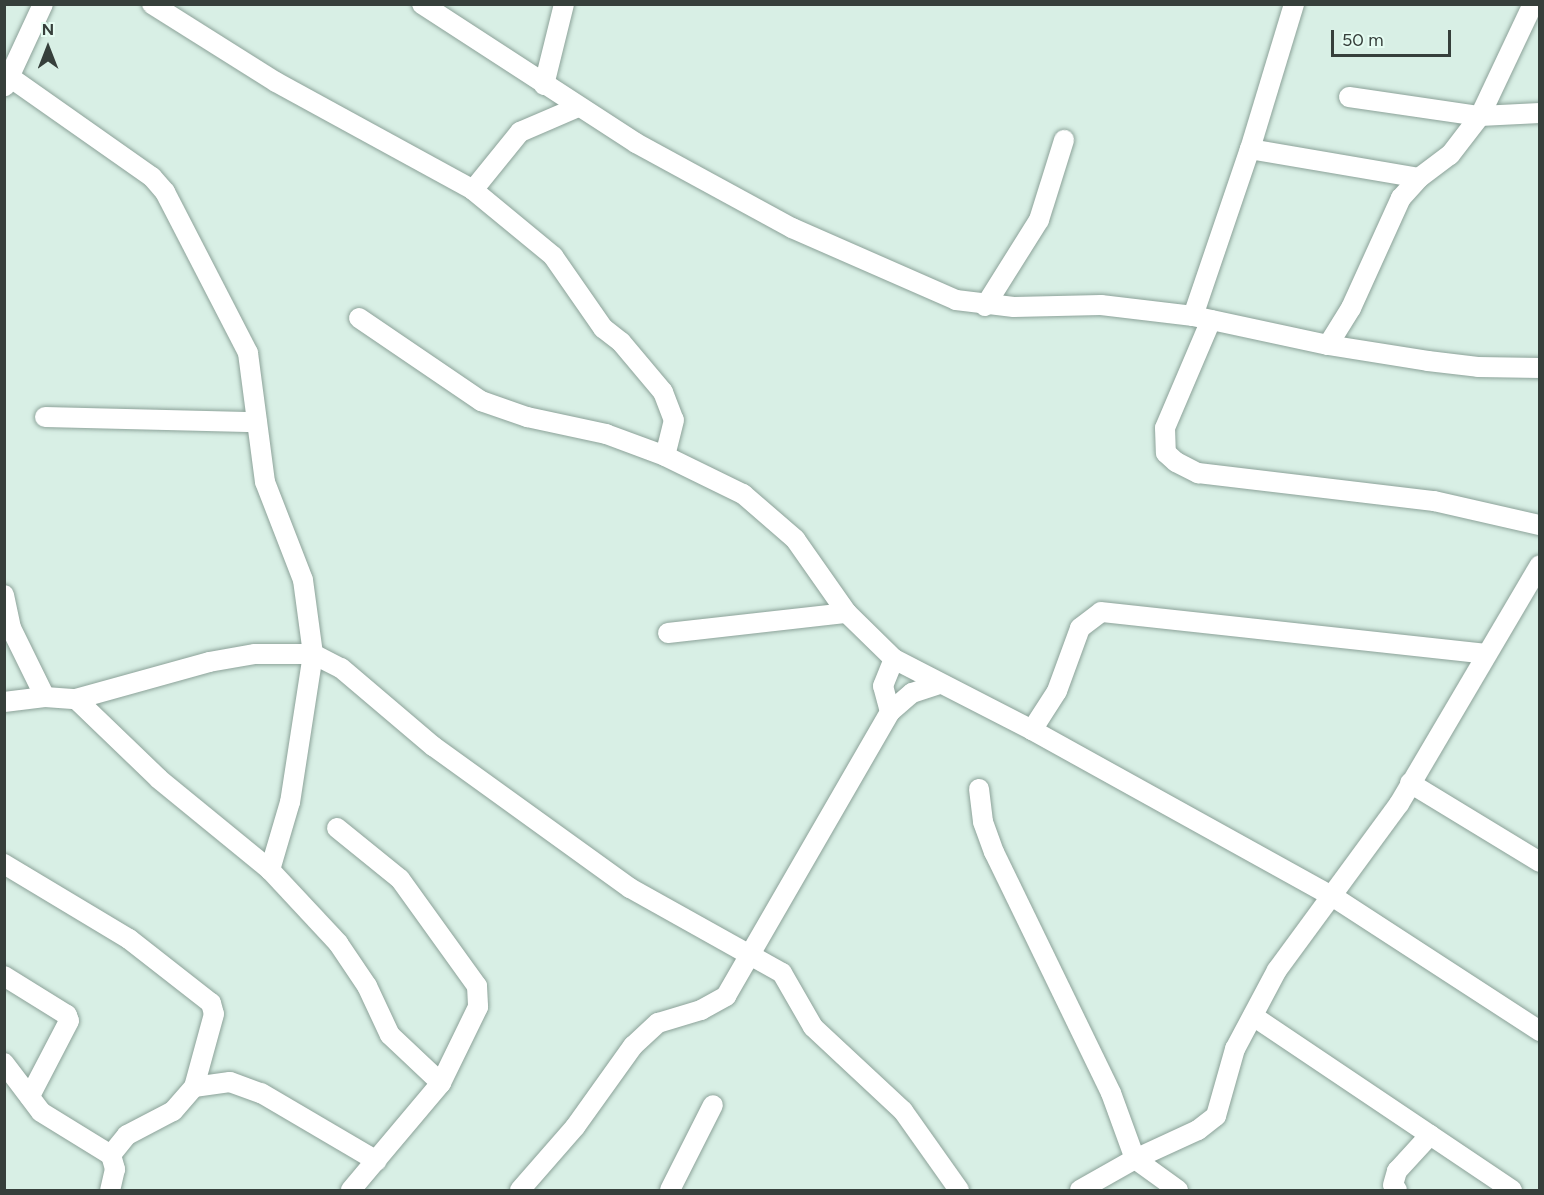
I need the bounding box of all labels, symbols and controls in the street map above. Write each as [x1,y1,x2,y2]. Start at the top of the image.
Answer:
north arrow [18,18,78,78]
scale bar [1334,18,1454,56]
text: N [42,20,54,39]
text: 50 m [1342,29,1384,51]

